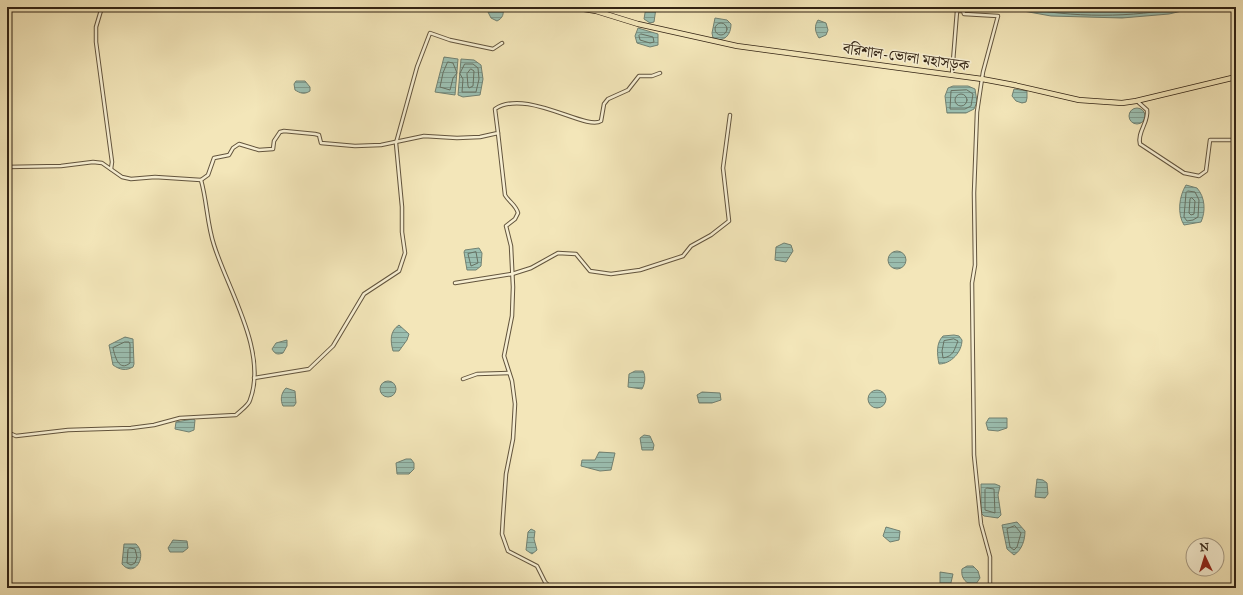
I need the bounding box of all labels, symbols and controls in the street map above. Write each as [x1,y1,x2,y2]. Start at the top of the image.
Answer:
street label: বরিশাল-ভোলা মহাসড়ক [841,39,971,75]
north arrow [1185,537,1225,577]
text: N [1199,541,1210,554]

